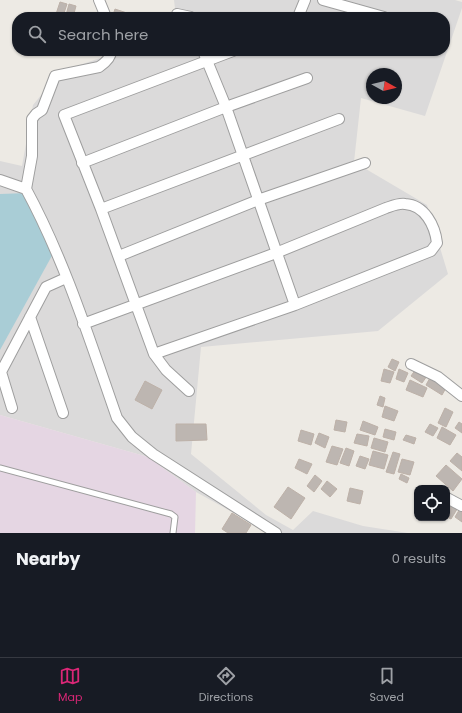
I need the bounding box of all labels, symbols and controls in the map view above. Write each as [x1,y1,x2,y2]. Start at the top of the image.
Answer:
search box [12,12,450,56]
icon: search [26,23,48,45]
text: Search here [58,24,148,45]
north arrow [366,68,402,104]
map controls [414,485,450,521]
button: locate [414,485,450,521]
text: Nearby [16,547,80,571]
text: 0 results [392,549,446,568]
tab: Map [58,665,82,706]
tab: Directions [199,665,253,706]
tab: Saved [370,665,404,706]

